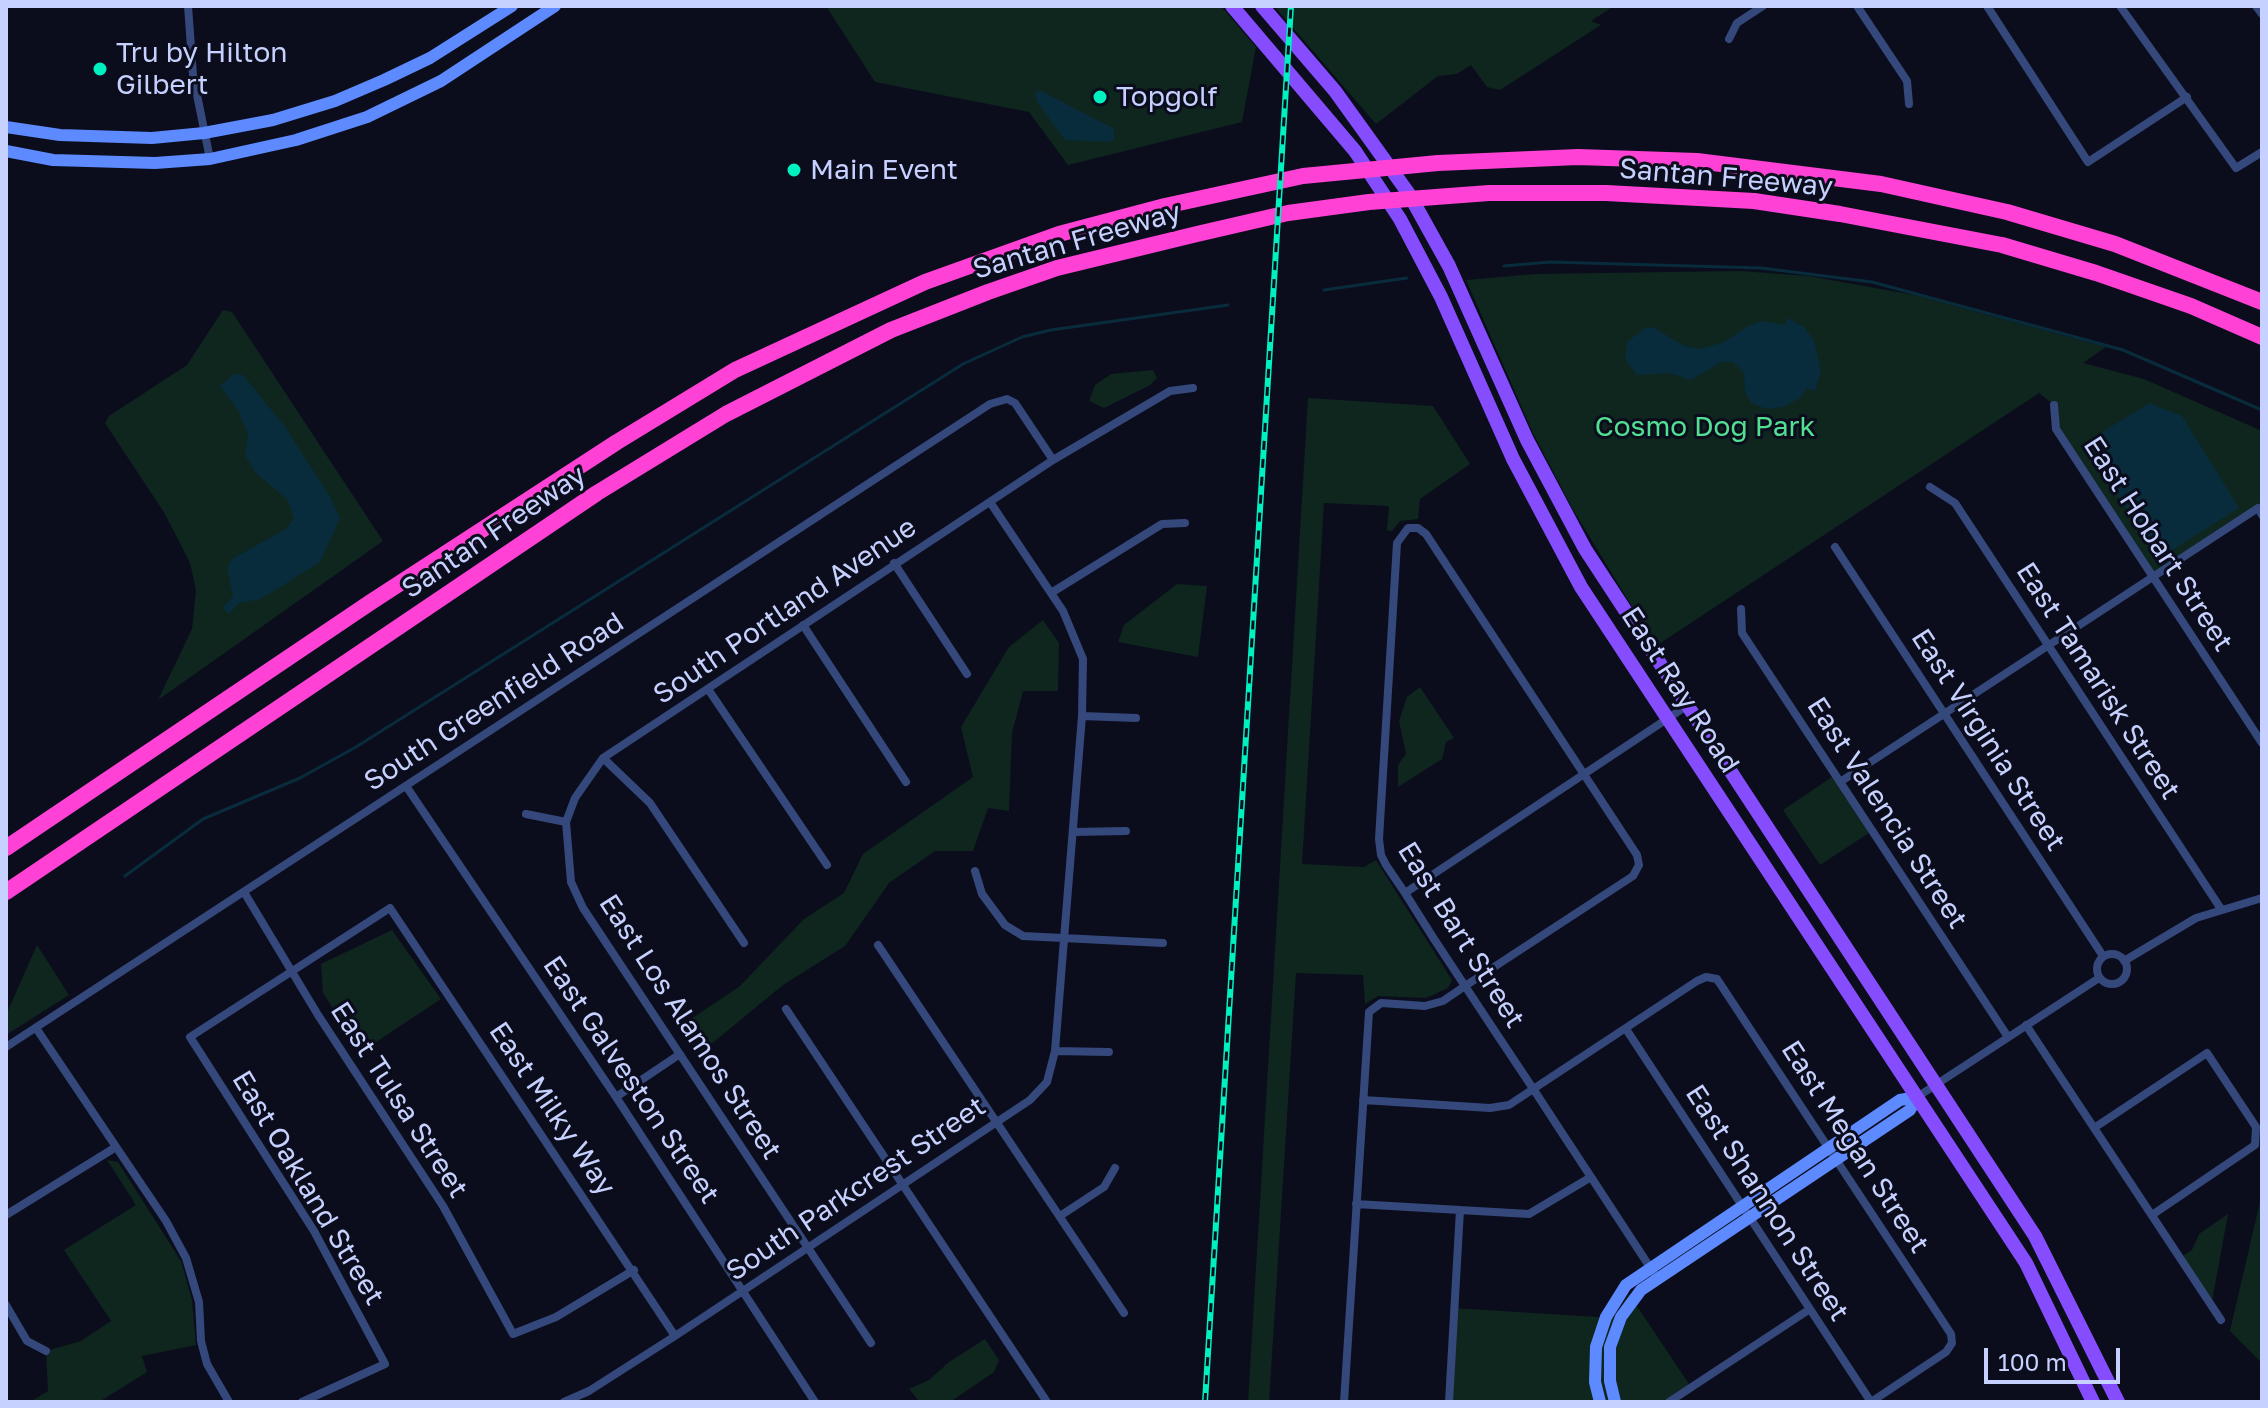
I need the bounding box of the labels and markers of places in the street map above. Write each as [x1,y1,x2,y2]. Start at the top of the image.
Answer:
place label: Tru by Hilton Gilbert [116,36,287,102]
marker: Tru by Hilton Gilbert [91,60,109,78]
place label: Topgolf [1116,80,1217,114]
marker: Topgolf [1091,88,1109,106]
place label: Main Event [810,153,958,187]
marker: Main Event [785,161,803,179]

